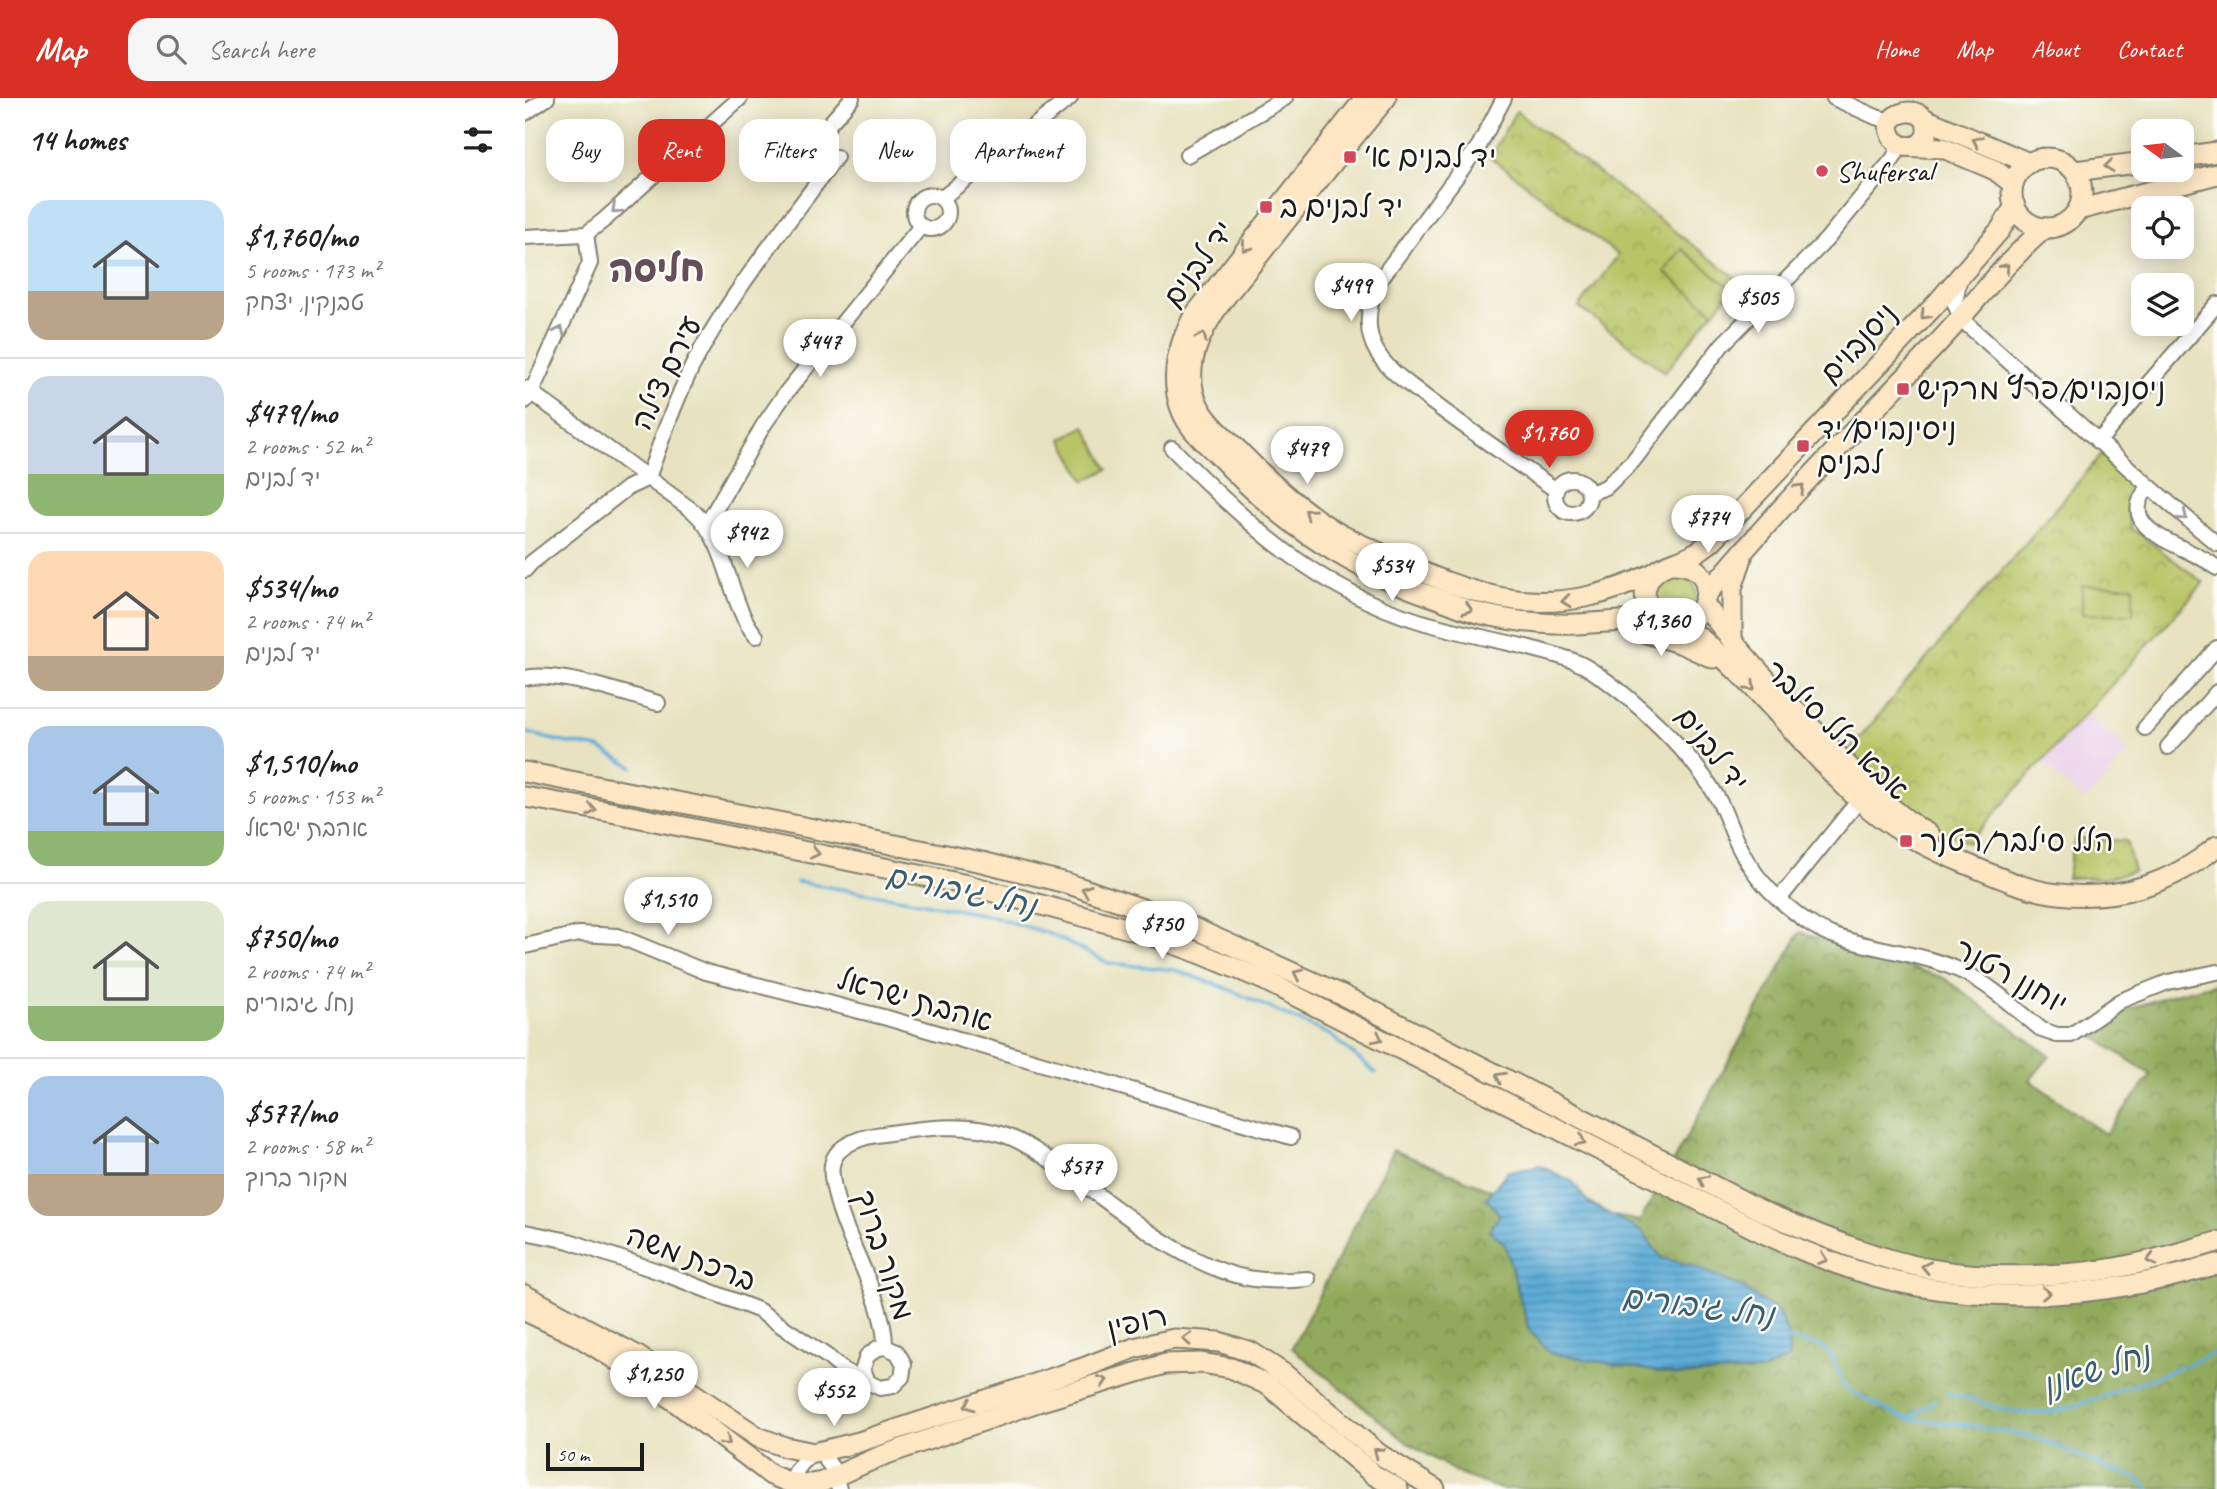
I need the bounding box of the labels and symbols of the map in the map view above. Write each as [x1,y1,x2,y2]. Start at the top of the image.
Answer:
north arrow [2131,119,2195,182]
one-way arrow [1972,135,1985,149]
place label: יד לבנים א׳ [1364,138,1496,176]
marker: יד לבנים א׳ [1342,149,1358,165]
place label: Shufersal [1836,152,1938,190]
one-way arrow [2104,158,2115,173]
marker: Shufersal [1814,163,1830,179]
place label: יד לבנים ב [1280,188,1403,226]
marker: יד לבנים ב [1258,199,1274,215]
one-way arrow [611,201,624,214]
street label: יד לבנים [1154,213,1242,315]
one-way arrow [1242,240,1255,252]
district label: חליסה [609,245,705,292]
pin: $499 [1310,264,1392,323]
one-way arrow [1997,264,2009,277]
pin: $505 [1717,275,1799,335]
street label: ניסנבוים [1811,295,1905,391]
one-way arrow [1921,307,1934,320]
street label: עירם צילה [622,310,710,436]
pin: $447 [779,320,861,379]
one-way arrow [552,326,566,339]
one-way arrow [1193,332,1207,344]
place label: ניסנבוים/פרץ מרקיש [1917,370,2166,408]
marker: ניסנבוים/פרץ מרקיש [1895,381,1911,397]
pin: $1,760 [1492,410,1606,470]
place label: ניסינבוים/יד לבנים [1817,410,1957,482]
pin: $479 [1266,426,1348,486]
marker: ניסינבוים/יד לבנים [1795,438,1811,454]
one-way arrow [1791,483,1804,496]
pin: $774 [1667,496,1749,555]
one-way arrow [2174,508,2187,520]
one-way arrow [1305,509,1317,521]
pin: $942 [706,510,788,570]
pin: $534 [1351,544,1433,603]
one-way arrow [1560,593,1572,608]
pin: $1,360 [1604,598,1718,658]
one-way arrow [1461,601,1473,615]
street label: אבא הלל סילבר [1757,652,1917,808]
one-way arrow [1743,679,1756,692]
street label: יד לבנים [1667,699,1757,799]
one-way arrow [586,802,598,817]
place label: הלל סילבר/רטנר [1920,822,2114,860]
marker: הלל סילבר/רטנר [1898,833,1914,849]
one-way arrow [809,845,821,860]
water label: נחל גיבורים [882,855,1042,927]
pin: $1,510 [611,878,725,937]
one-way arrow [1081,884,1093,898]
pin: $750 [1121,902,1203,961]
street label: יוחנן רטנר [1948,929,2074,1023]
street label: אהבת ישראל [833,960,997,1040]
one-way arrow [1293,968,1305,982]
one-way arrow [1371,1029,1383,1043]
one-way arrow [1495,1072,1508,1086]
one-way arrow [1573,1133,1586,1147]
pin: $577 [1040,1144,1122,1204]
one-way arrow [1698,1175,1710,1189]
street label: מקור ברוך [845,1185,923,1325]
street label: ברכת משה [621,1216,761,1300]
one-way arrow [1817,1251,1829,1265]
one-way arrow [2145,1252,2157,1266]
one-way arrow [1920,1261,1932,1275]
water label: נחל גיבורים [1620,1276,1778,1336]
one-way arrow [2041,1286,2052,1301]
street label: רופין [1103,1296,1171,1348]
one-way arrow [1181,1332,1192,1347]
water label: נחל שאנן [2037,1333,2157,1407]
pin: $1,250 [597,1352,711,1411]
pin: $552 [793,1368,875,1428]
one-way arrow [1097,1375,1109,1390]
one-way arrow [964,1397,976,1411]
one-way arrow [718,1432,730,1445]
scale bar [546,1440,644,1472]
one-way arrow [1373,1448,1385,1461]

